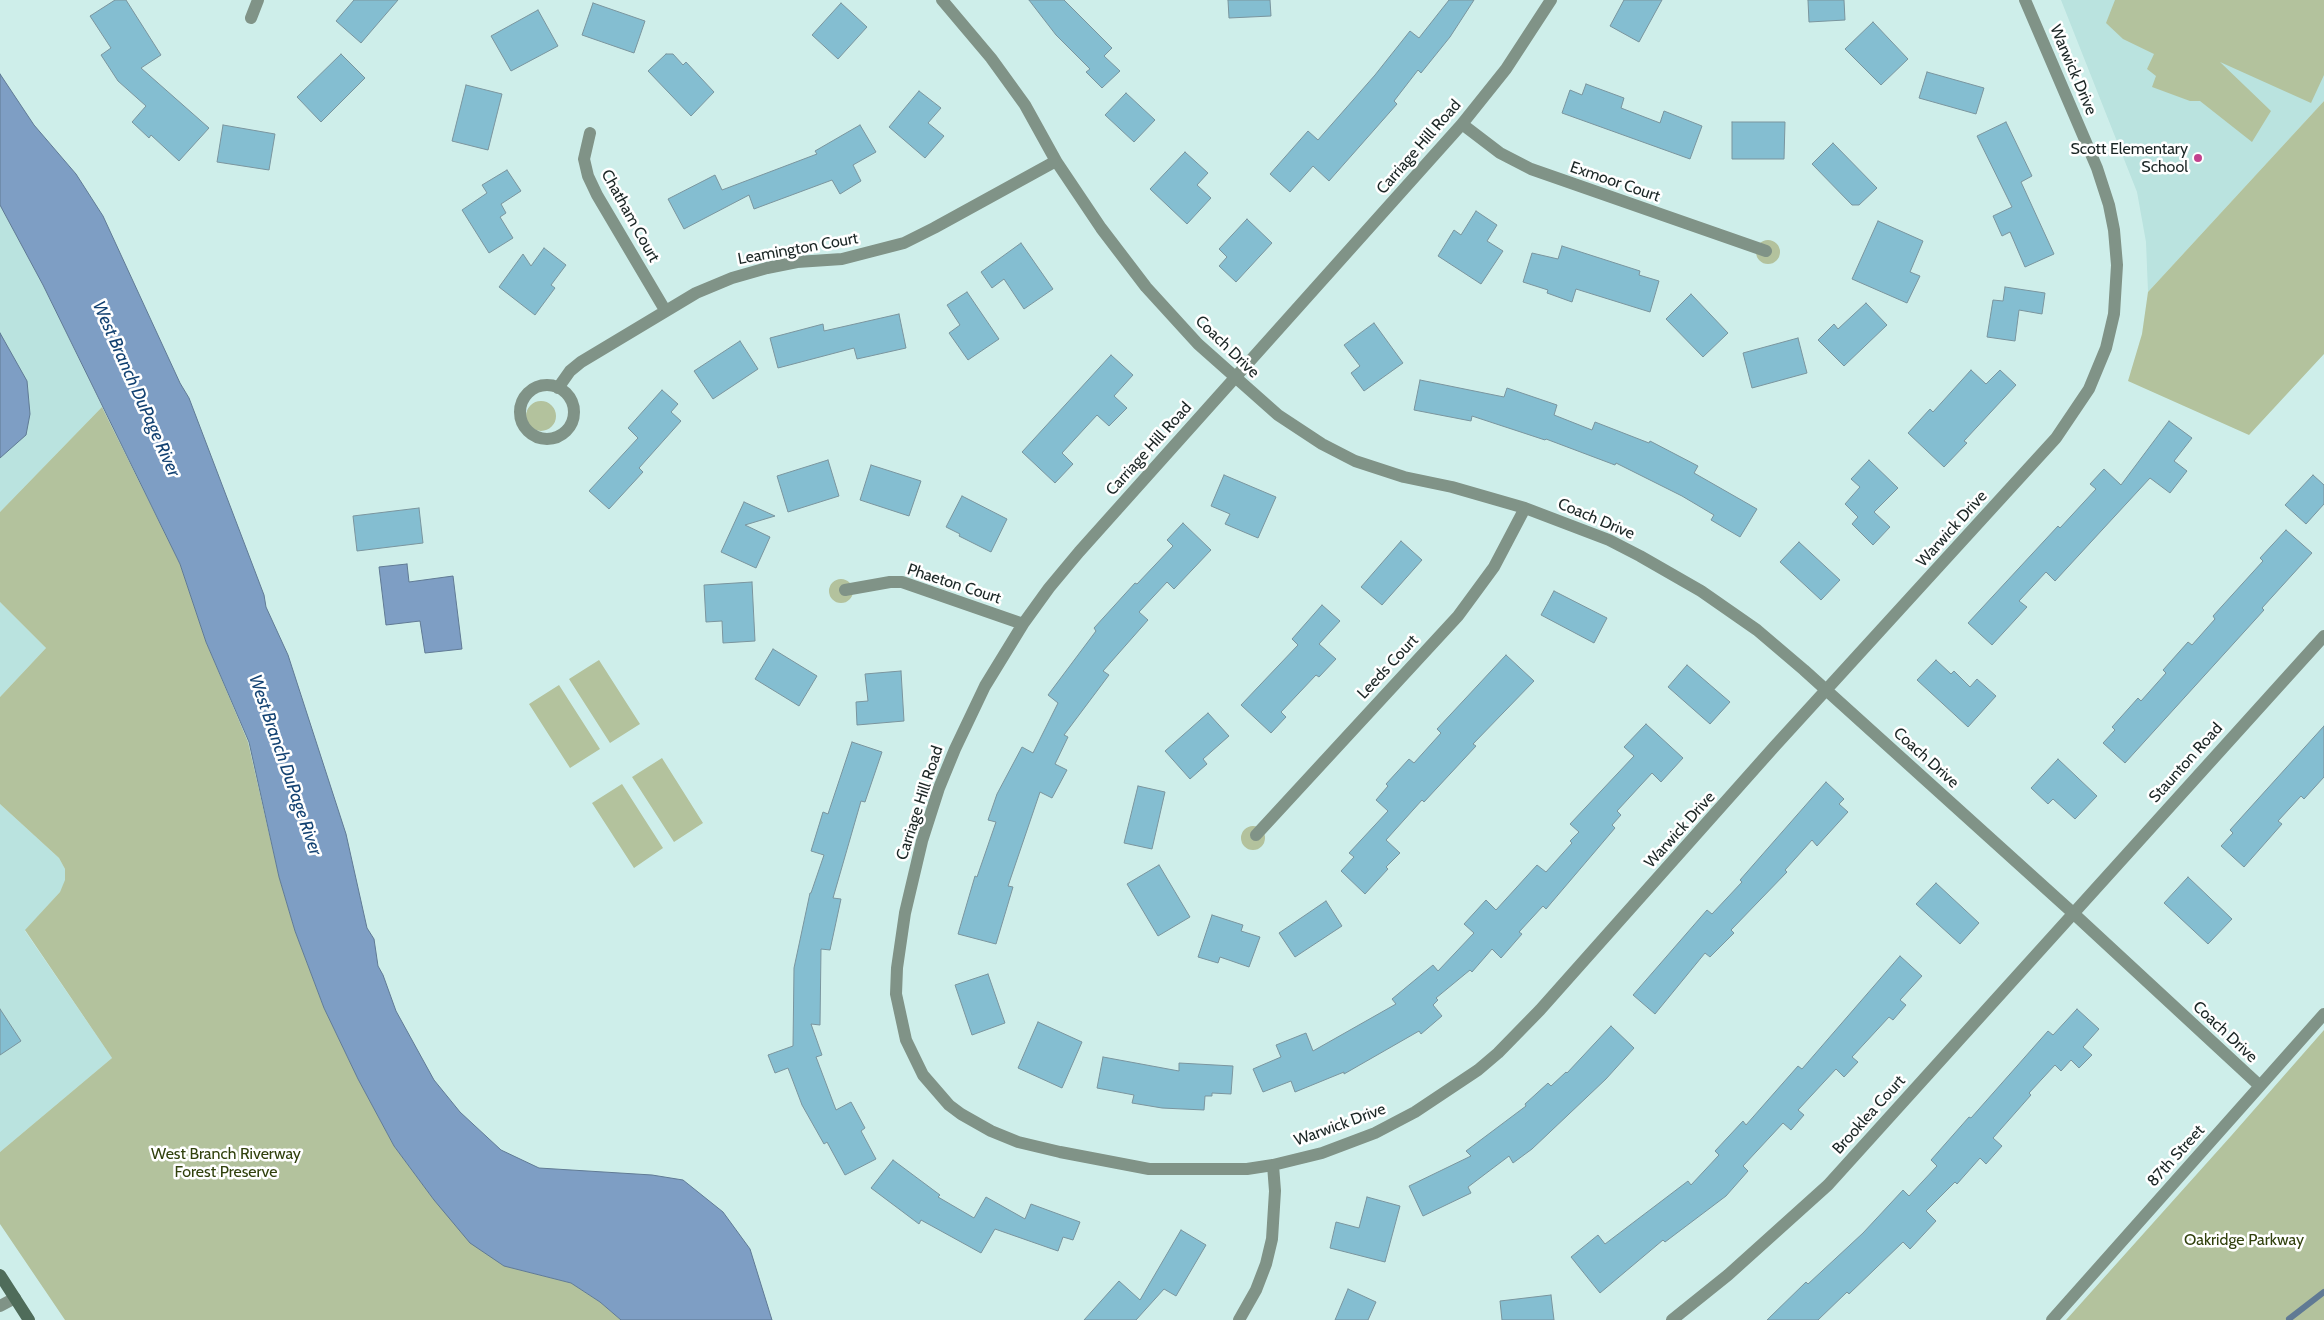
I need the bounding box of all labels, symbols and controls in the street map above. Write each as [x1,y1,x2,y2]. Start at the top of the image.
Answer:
street label: Warwick Drive [2045,22,2101,118]
street label: Carriage Hill Road [1373,96,1465,198]
place label: Scott Elementary School [2070,139,2188,177]
marker: Scott Elementary School [2192,152,2204,164]
street label: Exmoor Court [1567,158,1663,206]
street label: Chatham Court [597,166,663,266]
street label: Leamington Court [736,229,860,269]
water label: West Branch DuPage River [87,298,185,480]
street label: Coach Drive [1191,312,1263,382]
street label: Carriage Hill Road [1102,398,1196,500]
street label: Warwick Drive [1913,487,1991,571]
street label: Coach Drive [1555,494,1637,544]
street label: Phaeton Court [905,560,1003,608]
street label: Leeds Court [1353,631,1423,703]
water label: West Branch DuPage River [244,672,326,858]
street label: Staunton Road [2145,719,2227,807]
street label: Coach Drive [1889,724,1963,792]
street label: Carriage Hill Road [893,744,947,862]
street label: Warwick Drive [1641,788,1719,872]
street label: Coach Drive [2189,997,2261,1067]
street label: Brooklea Court [1829,1072,1909,1158]
street label: Warwick Drive [1292,1100,1388,1150]
street label: 87th Street [2143,1121,2209,1191]
park label: West Branch Riverway Forest Preserve [151,1144,301,1182]
park label: Oakridge Parkway [2184,1230,2304,1250]

